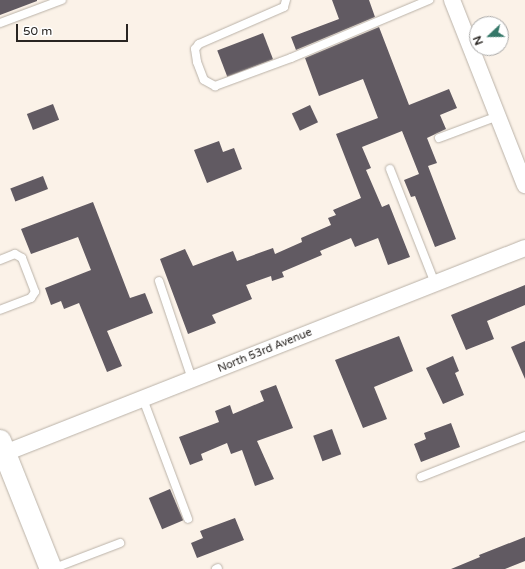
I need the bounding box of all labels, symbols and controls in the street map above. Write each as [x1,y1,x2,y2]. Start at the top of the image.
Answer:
scale bar [18,16,130,42]
north arrow [469,16,509,56]
text: 50 m [23,24,52,38]
text: N [471,34,486,47]
street label: North 53rd Avenue [216,326,314,376]

